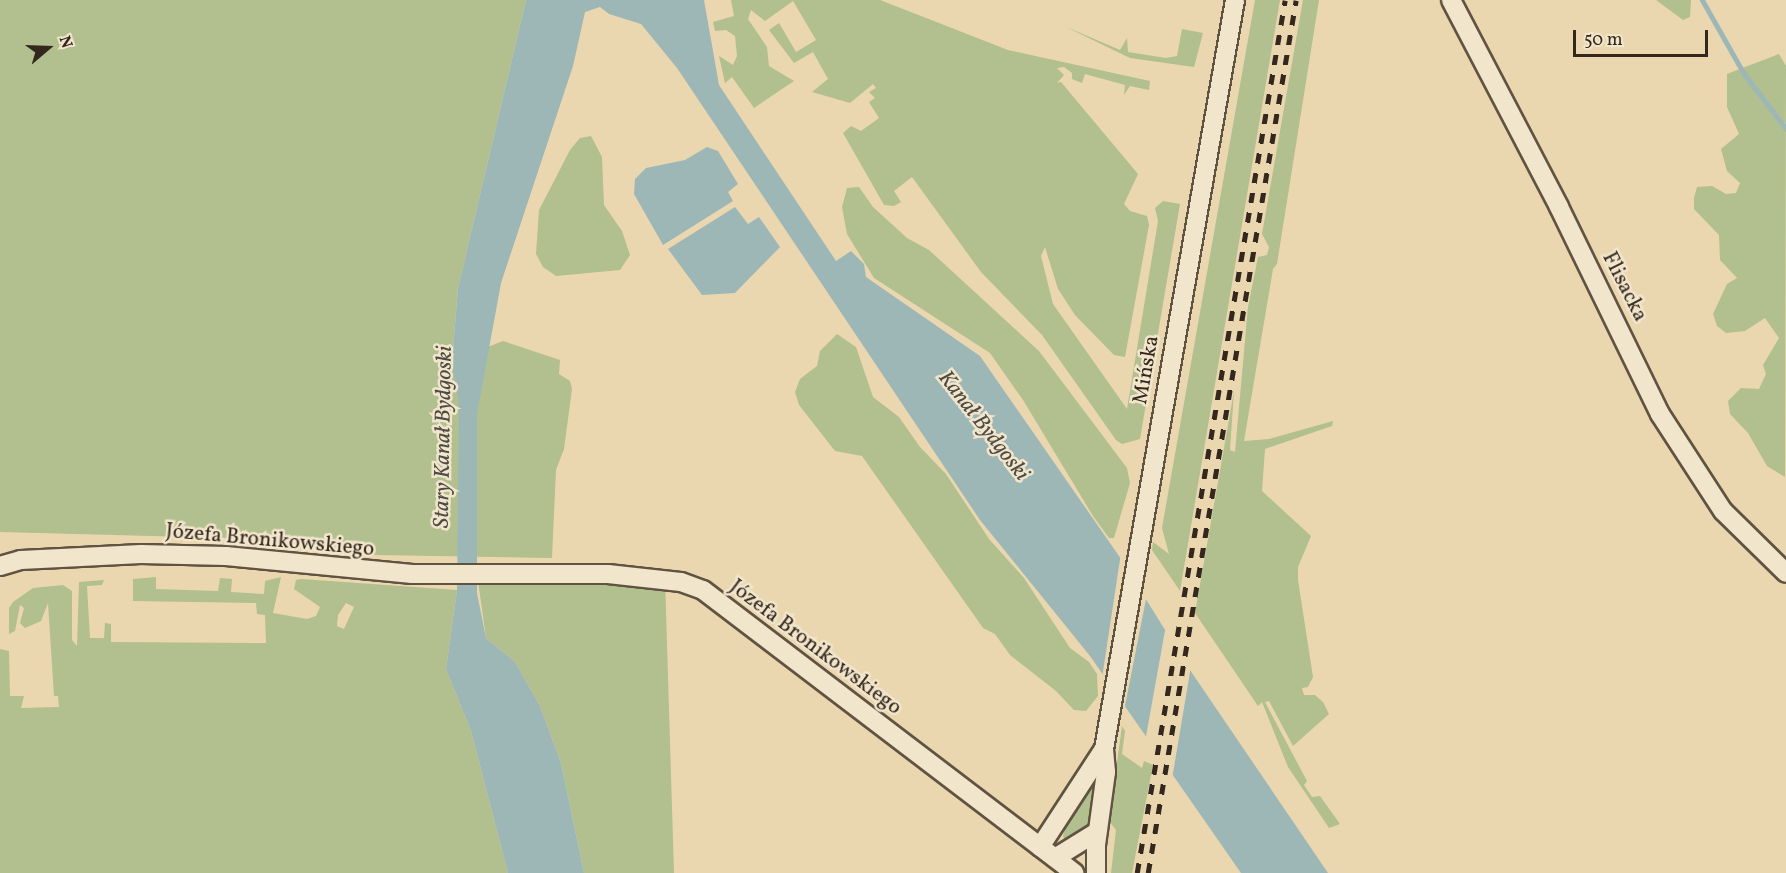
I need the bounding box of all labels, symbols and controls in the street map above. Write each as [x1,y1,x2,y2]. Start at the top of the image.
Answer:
north arrow [18,18,78,78]
scale bar [1576,18,1711,56]
text: 50 m [1584,28,1623,53]
text: N [53,33,77,51]
street label: Flisacka [1596,248,1652,326]
street label: Mińska [1129,334,1165,406]
water label: Stary Kanał Bydgoski [429,346,459,528]
water label: Kanał Bydgoski [932,366,1034,486]
street label: Józefa Bronikowskiego [165,519,375,563]
street label: Józefa Bronikowskiego [724,575,906,721]

